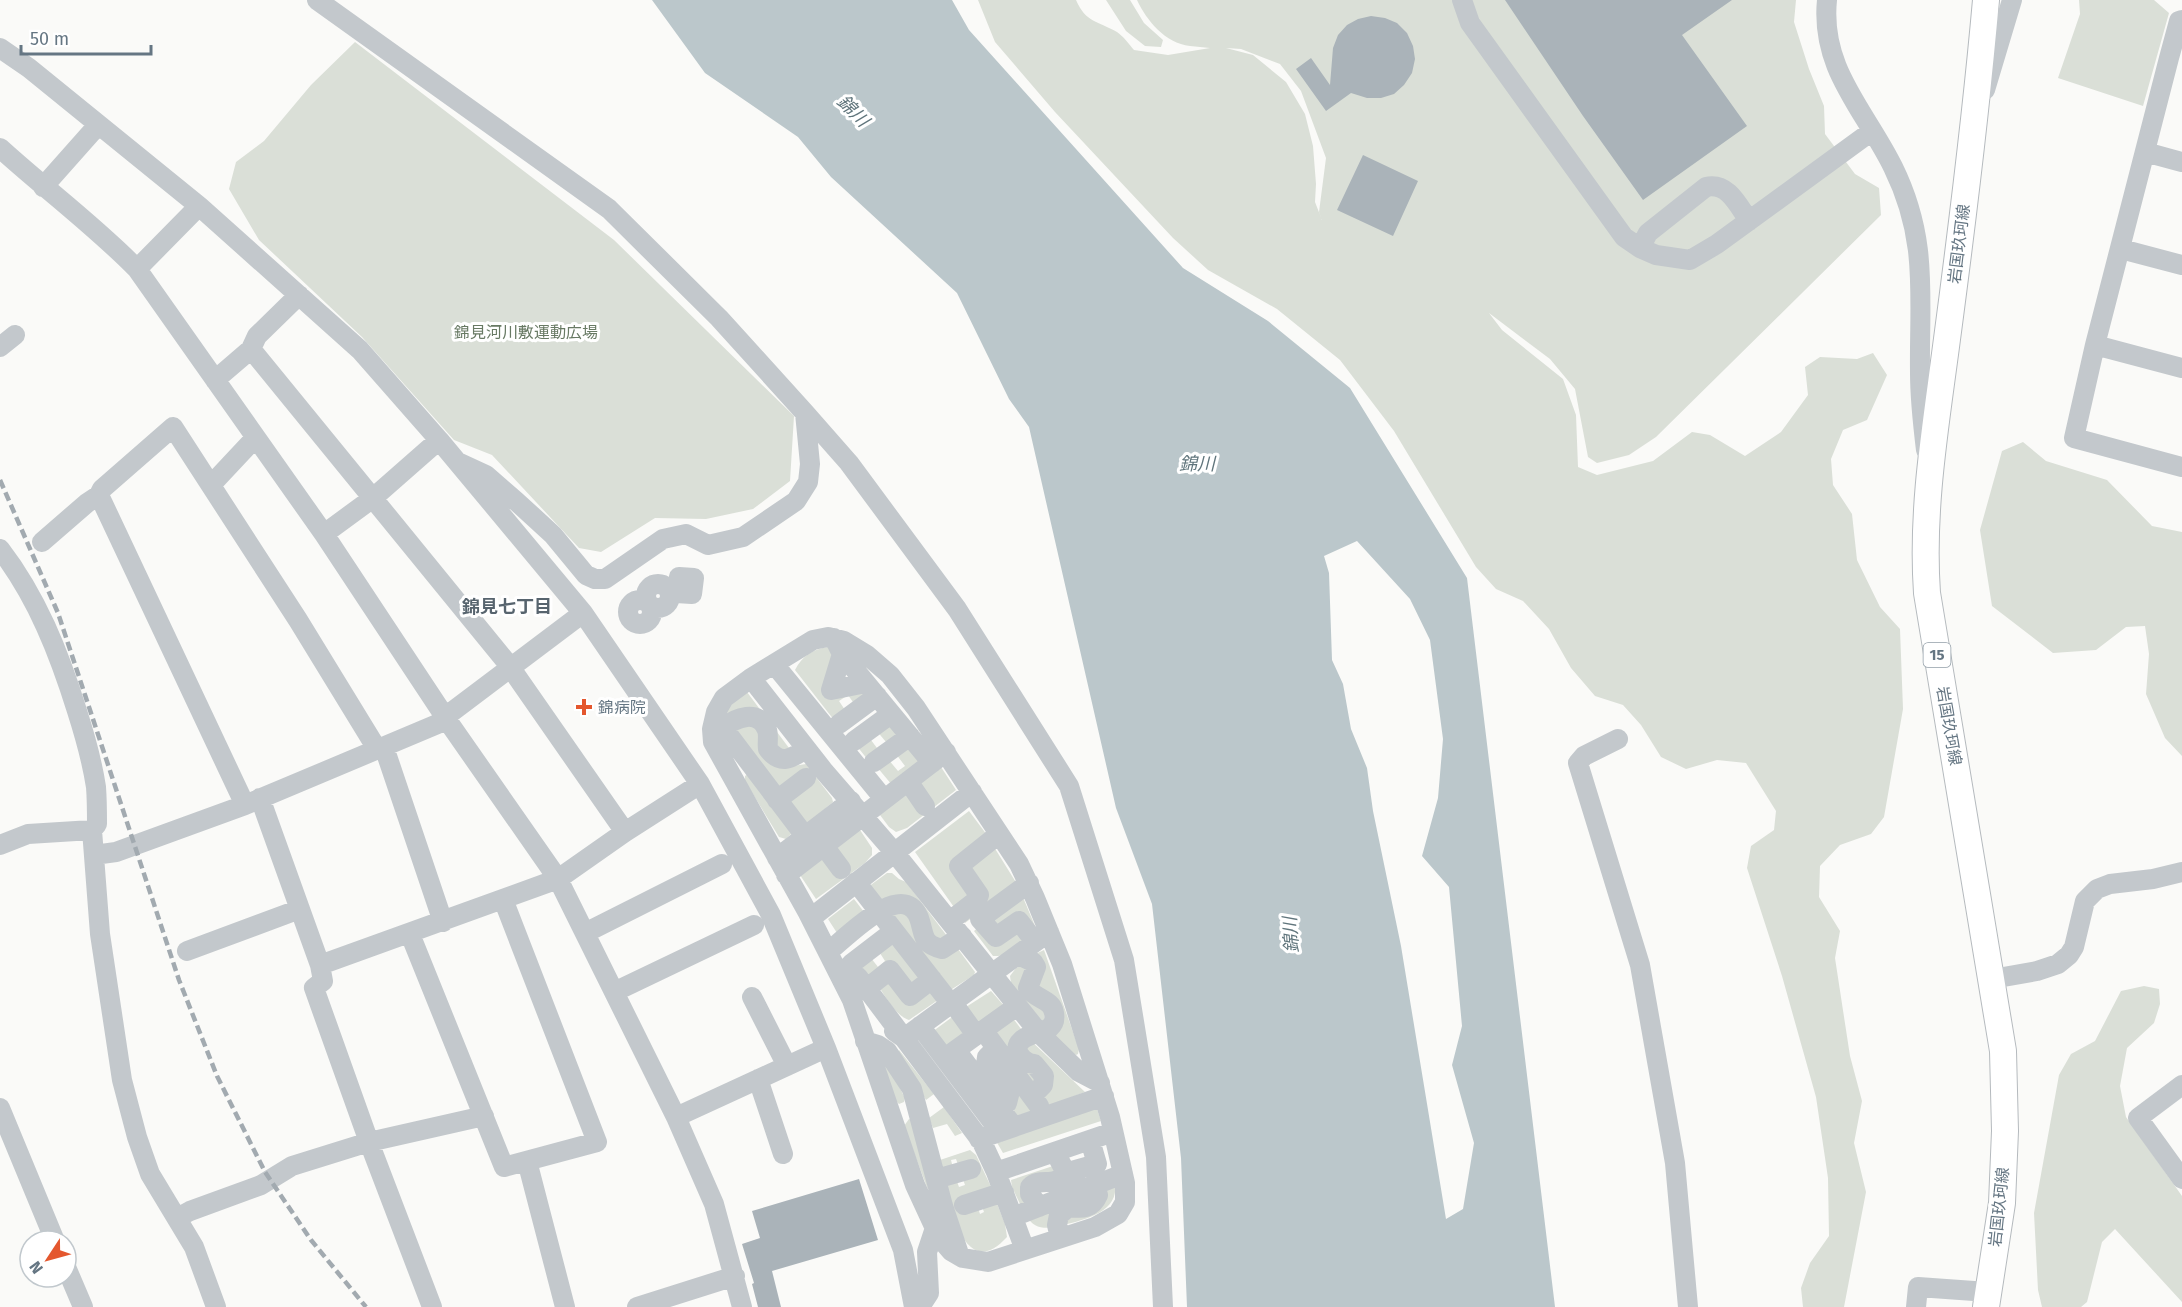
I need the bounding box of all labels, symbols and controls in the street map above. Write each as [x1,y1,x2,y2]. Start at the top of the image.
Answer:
scale bar [21,18,152,56]
text: 50 m [30,28,69,50]
water label: 錦川 [832,90,875,133]
street label: 岩国玖珂線 [1945,203,1973,285]
park label: 錦見河川敷運動広場 [454,323,598,342]
water label: 錦川 [1179,453,1217,475]
district label: 錦見七丁目 [462,596,552,618]
road number: 15 [1924,643,1950,667]
street label: 岩国玖珂線 [1933,685,1965,767]
marker: 錦病院 [575,698,593,716]
place label: 錦病院 [598,698,646,717]
water label: 錦川 [1279,914,1303,954]
street label: 岩国玖珂線 [1985,1166,2013,1248]
north arrow [18,1229,78,1289]
text: N [25,1258,47,1277]

